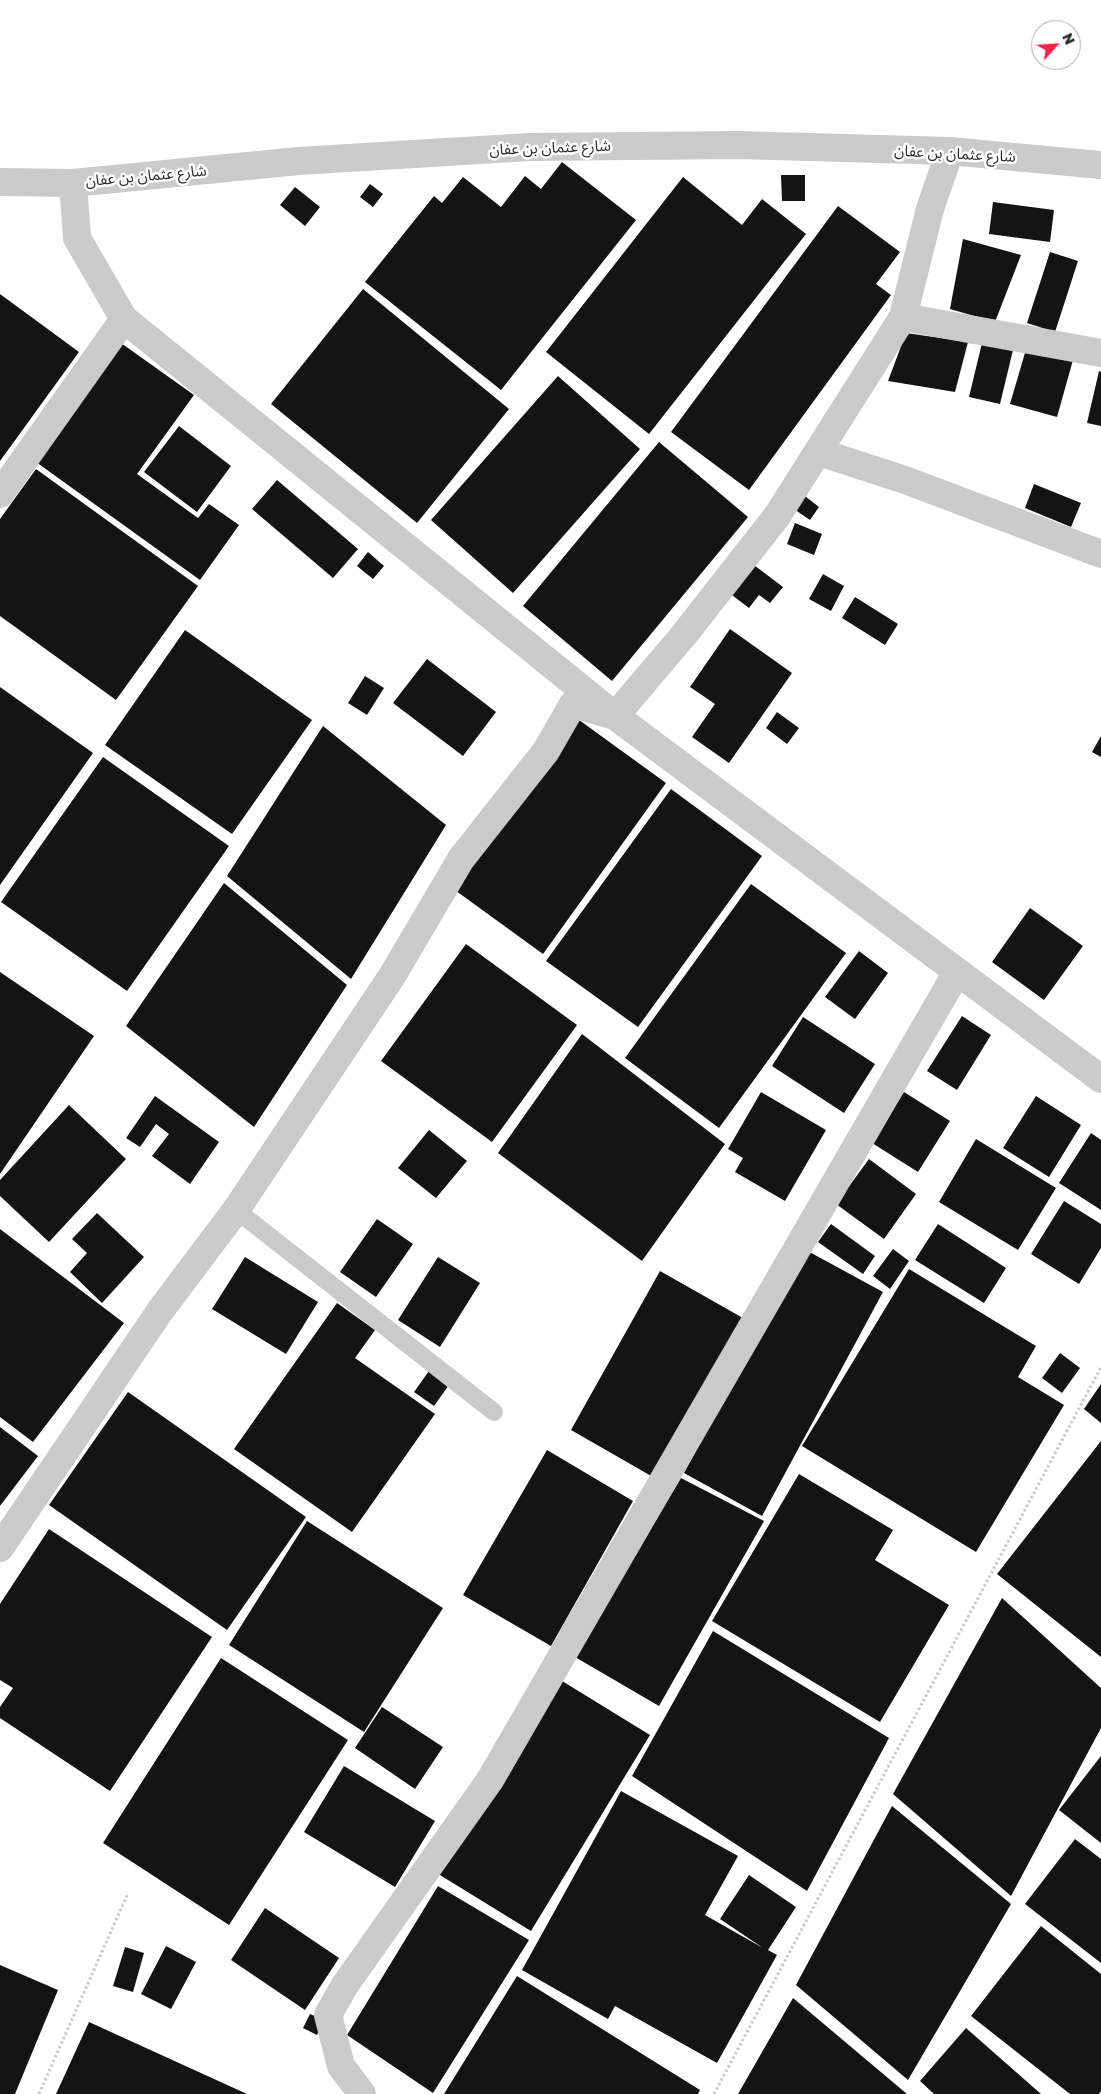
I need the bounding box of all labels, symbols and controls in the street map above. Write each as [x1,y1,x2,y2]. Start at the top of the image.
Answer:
north arrow [1031,20,1081,70]
text: N [1059,30,1079,47]
street label: شارع عثمان بن عفان [489,137,611,159]
street label: شارع عثمان بن عفان [894,142,1016,166]
street label: شارع عثمان بن عفان [85,162,207,190]

